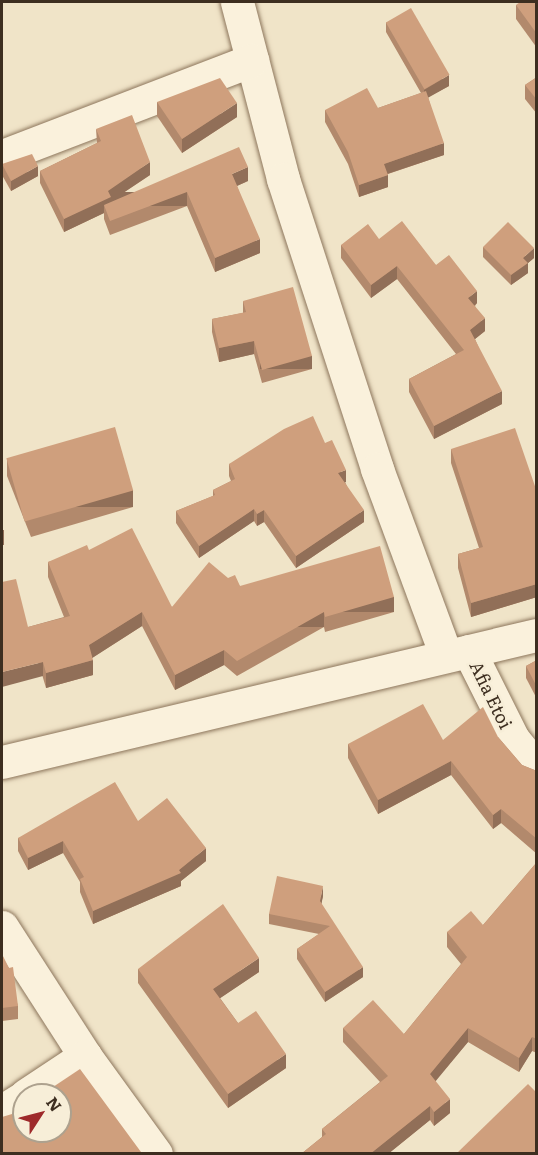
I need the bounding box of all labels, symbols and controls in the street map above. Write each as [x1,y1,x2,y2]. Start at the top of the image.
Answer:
street label: Afia Etoi [465,657,517,733]
north arrow [12,1083,72,1143]
text: N [41,1091,69,1116]

